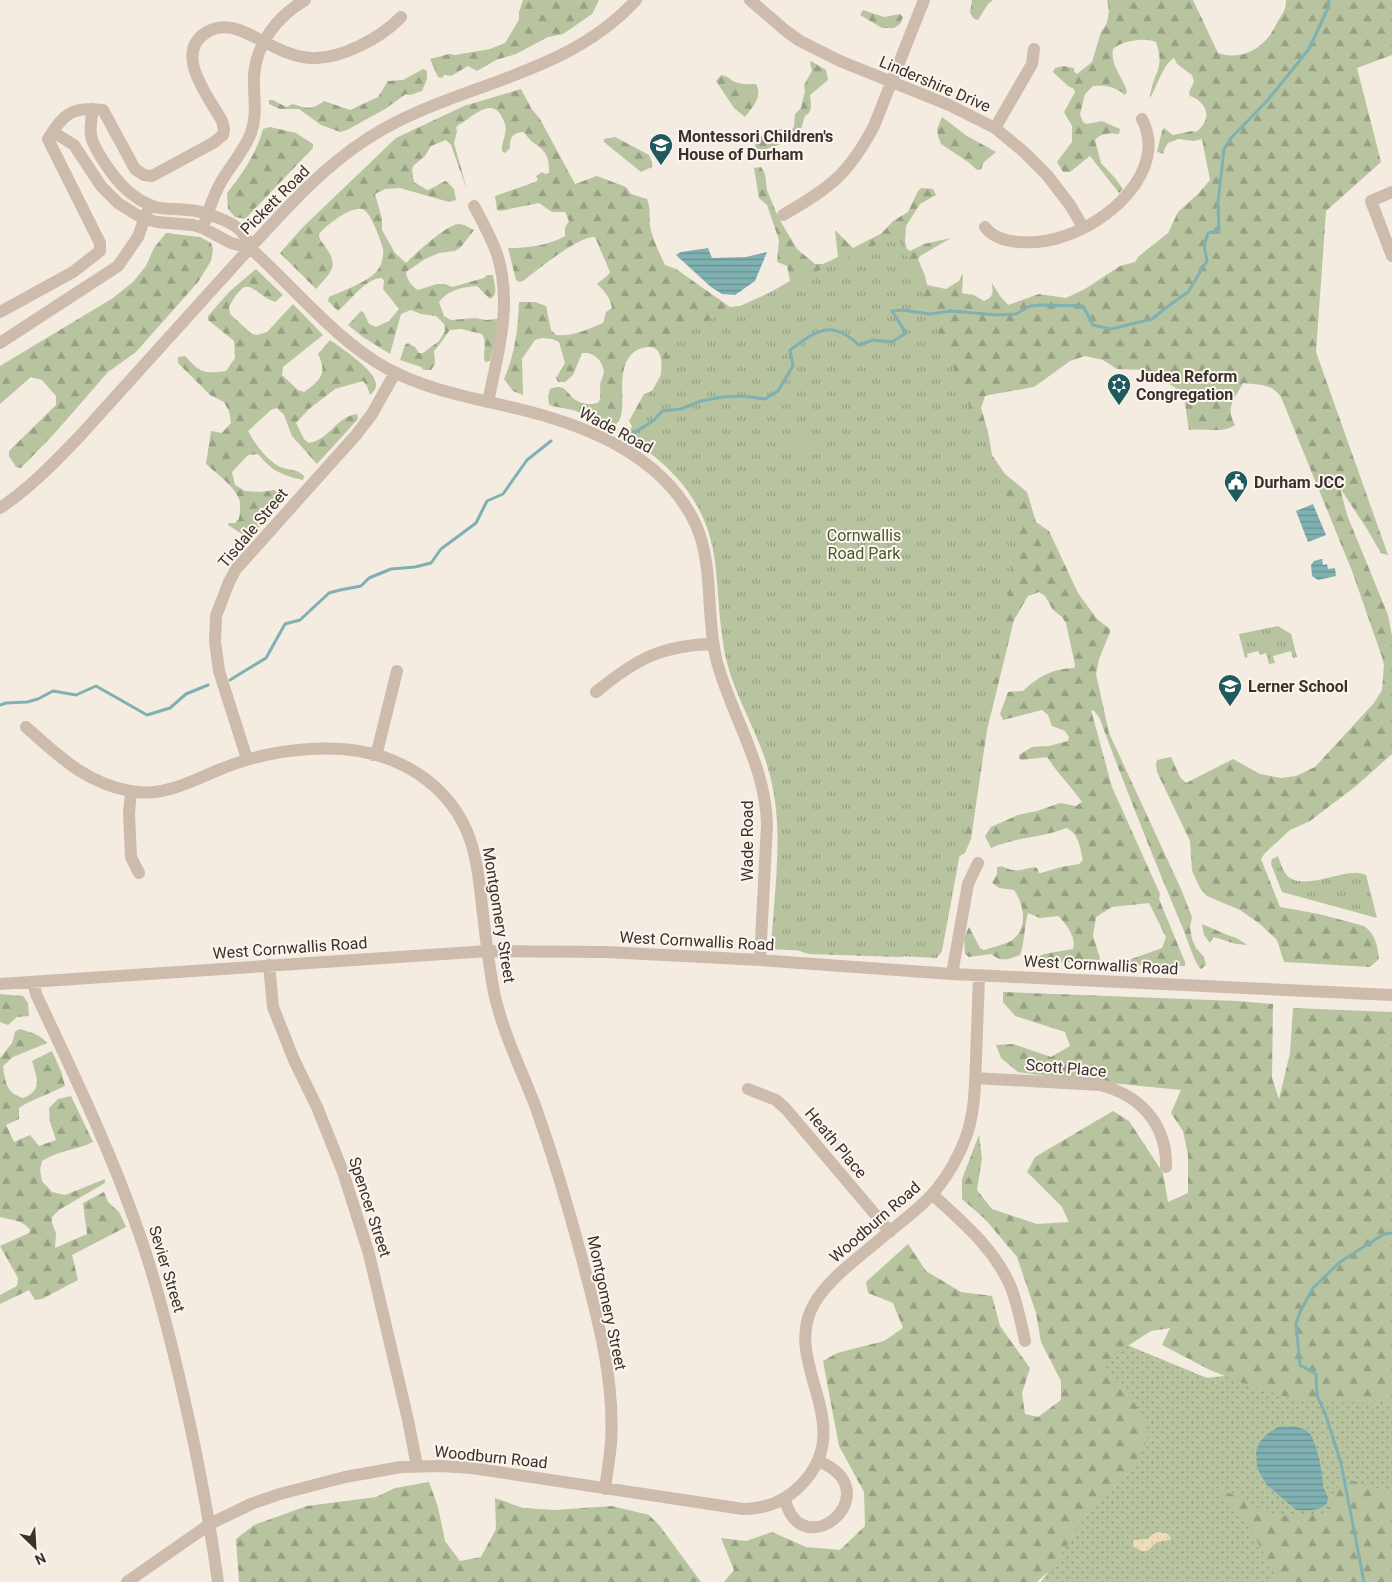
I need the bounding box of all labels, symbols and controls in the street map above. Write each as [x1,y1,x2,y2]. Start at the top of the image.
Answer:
street label: Lindershire Drive [877,52,993,116]
place label: Montessori Children's House of Durham [678,127,833,164]
school or university icon: Montessori Children's House of Durham [648,132,674,166]
street label: Pickett Road [236,161,314,239]
place label: Judea Reform Congregation [1136,367,1237,404]
synagogue icon: Judea Reform Congregation [1106,372,1132,406]
street label: Wade Road [576,403,656,457]
public building icon: Durham JCC [1223,469,1249,503]
place label: Durham JCC [1254,473,1344,492]
street label: Tisdale Street [214,484,292,572]
park label: Cornwallis Road Park [827,526,901,563]
school or university icon: Lerner School [1217,673,1243,707]
place label: Lerner School [1248,677,1348,696]
street label: Wade Road [738,801,757,881]
street label: Montgomery Street [479,846,519,984]
street label: West Cornwallis Road [619,927,775,955]
street label: West Cornwallis Road [212,933,368,963]
street label: West Cornwallis Road [1023,951,1179,979]
street label: Scott Place [1025,1055,1107,1081]
street label: Heath Place [801,1104,871,1182]
street label: Spencer Street [345,1154,395,1260]
street label: Woodburn Road [826,1177,924,1267]
street label: Sevier Street [145,1223,189,1315]
street label: Montgomery Street [583,1234,631,1372]
street label: Woodburn Road [433,1442,549,1472]
north arrow [10,1522,60,1572]
text: N [33,1549,48,1568]

